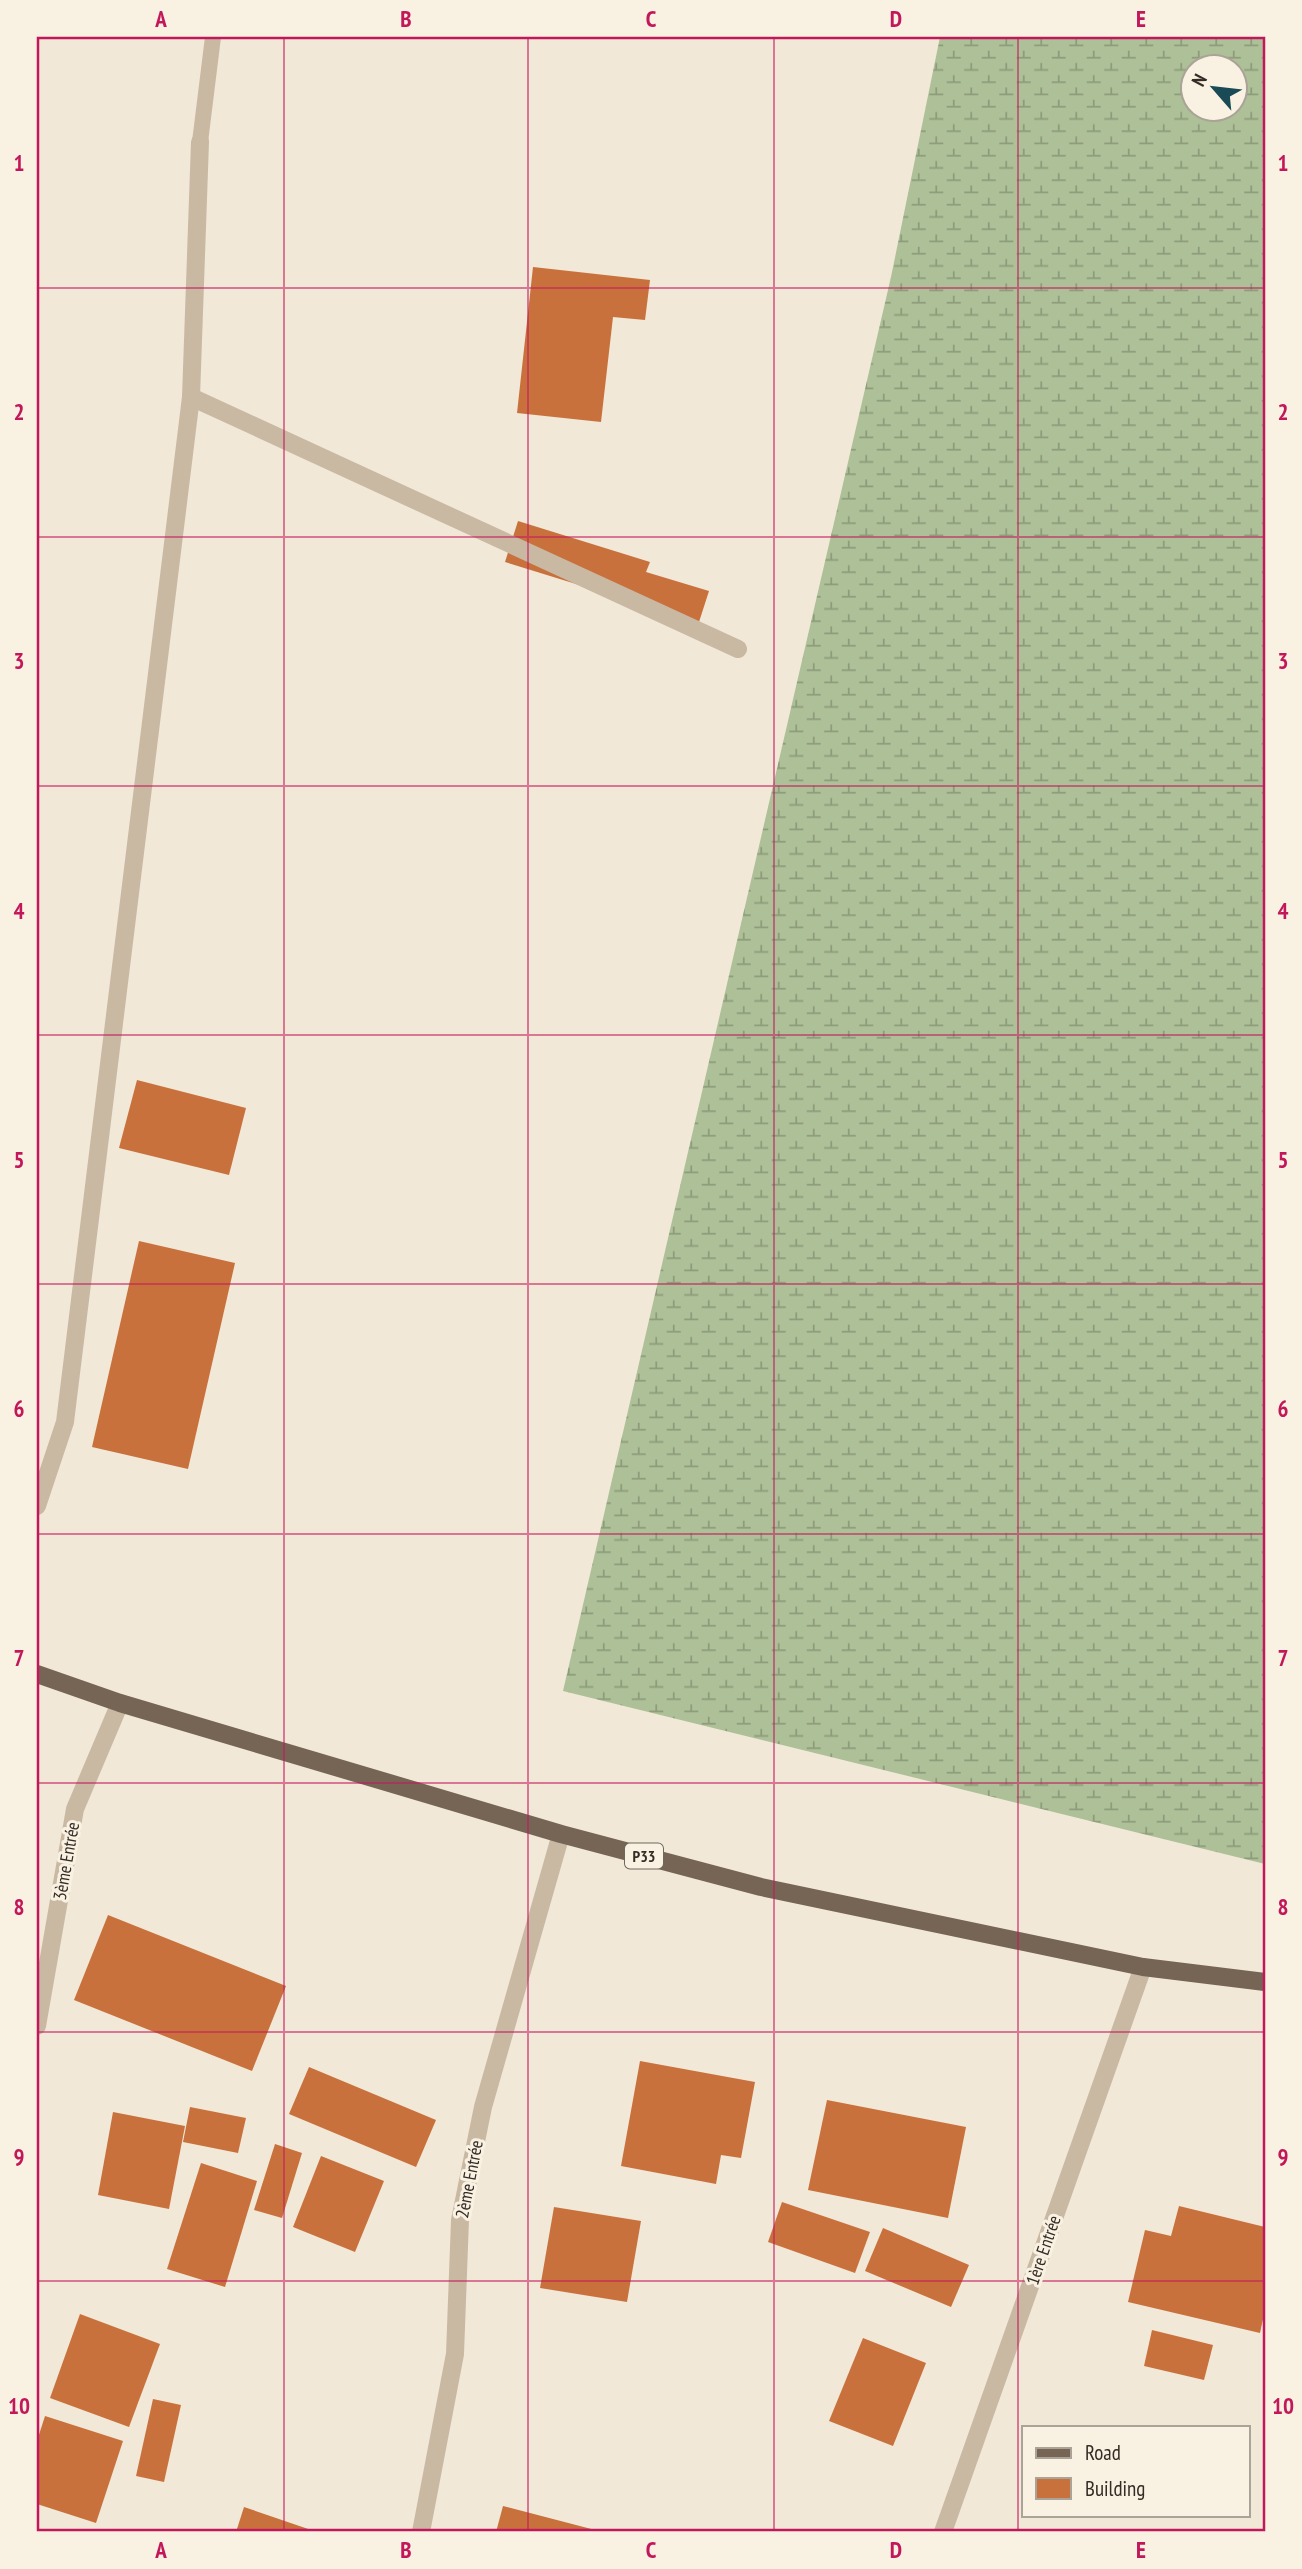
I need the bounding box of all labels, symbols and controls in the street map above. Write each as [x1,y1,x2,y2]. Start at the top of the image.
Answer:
text: A [154,4,167,33]
text: B [400,4,412,33]
text: C [646,4,657,33]
text: D [890,4,902,33]
text: E [1136,4,1146,33]
north arrow [1180,52,1250,122]
text: N [1186,70,1212,90]
text: 1 [14,148,25,177]
text: 1 [1278,148,1289,177]
text: 2 [14,397,25,426]
text: 2 [1278,397,1289,426]
text: 3 [14,646,25,675]
text: 3 [1278,646,1289,675]
text: 4 [14,896,25,925]
text: 4 [1278,896,1289,925]
text: 5 [14,1145,25,1174]
text: 5 [1278,1145,1289,1174]
text: 6 [14,1394,25,1423]
text: 6 [1278,1394,1289,1423]
text: 7 [14,1643,25,1672]
text: 7 [1278,1643,1289,1672]
street label: 3ème Entrée [48,1820,84,1902]
road number: P33 [625,1844,663,1868]
text: 8 [14,1892,25,1921]
text: 8 [1278,1892,1289,1921]
street label: 2ème Entrée [450,2138,488,2220]
text: 9 [14,2142,25,2171]
text: 9 [1278,2142,1289,2171]
street label: 1ère Entrée [1020,2212,1066,2288]
text: 10 [8,2391,30,2420]
text: 10 [1272,2391,1294,2420]
legend [1022,2426,1250,2516]
text: Road [1085,2439,1121,2466]
text: Building [1085,2475,1145,2502]
text: A [154,2535,167,2564]
text: B [400,2535,412,2564]
text: C [646,2535,657,2564]
text: D [890,2535,902,2564]
text: E [1136,2535,1146,2564]

